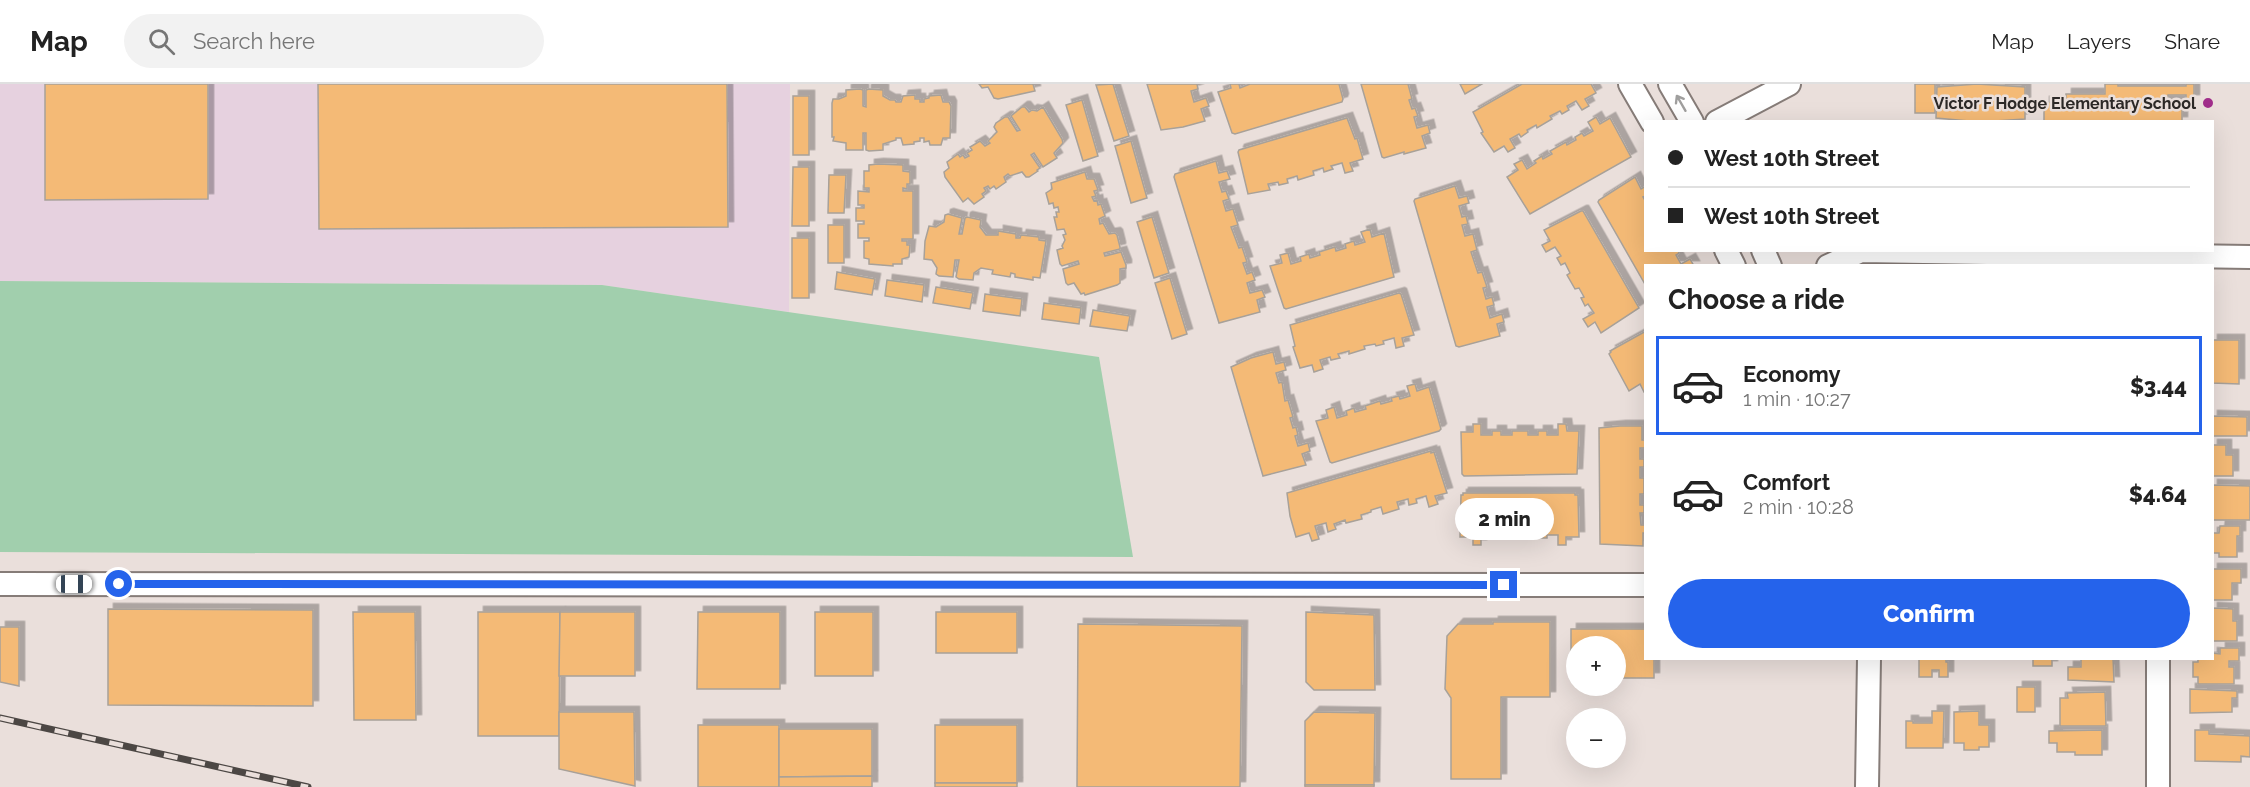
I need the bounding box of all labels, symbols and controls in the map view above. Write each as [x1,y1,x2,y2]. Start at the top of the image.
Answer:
search box [124,14,544,68]
text: Map [30,25,88,58]
icon: search [145,25,178,58]
text: Search here [193,28,315,54]
text: Map [1991,29,2034,54]
text: Layers [2067,29,2131,54]
text: Share [2164,29,2220,54]
place label: Victor F Hodge Elementary School [1934,94,2197,113]
one-way arrow [1675,95,1687,112]
marker: Victor F Hodge Elementary School [2201,96,2215,110]
text: West 10th Street [1704,145,1879,171]
text: West 10th Street [1704,203,1879,229]
text: Choose a ride [1668,284,1844,315]
icon: car [1671,359,1725,413]
text: Economy [1743,361,1841,387]
text: $3.44 [2130,373,2187,399]
text: 1 min · 10:27 [1743,387,1851,411]
icon: car [1671,467,1725,521]
text: Comfort [1743,469,1830,495]
text: $4.64 [2129,481,2187,507]
text: 2 min · 10:28 [1743,495,1854,519]
callout: 2 min [1454,498,1553,540]
text: 2 min [1478,507,1531,531]
route start [105,570,132,597]
route end [1490,571,1517,598]
car [56,575,92,593]
button: Confirm [1668,579,2190,648]
map controls [1566,636,1626,768]
button: + [1566,636,1626,696]
button: − [1566,708,1626,768]

